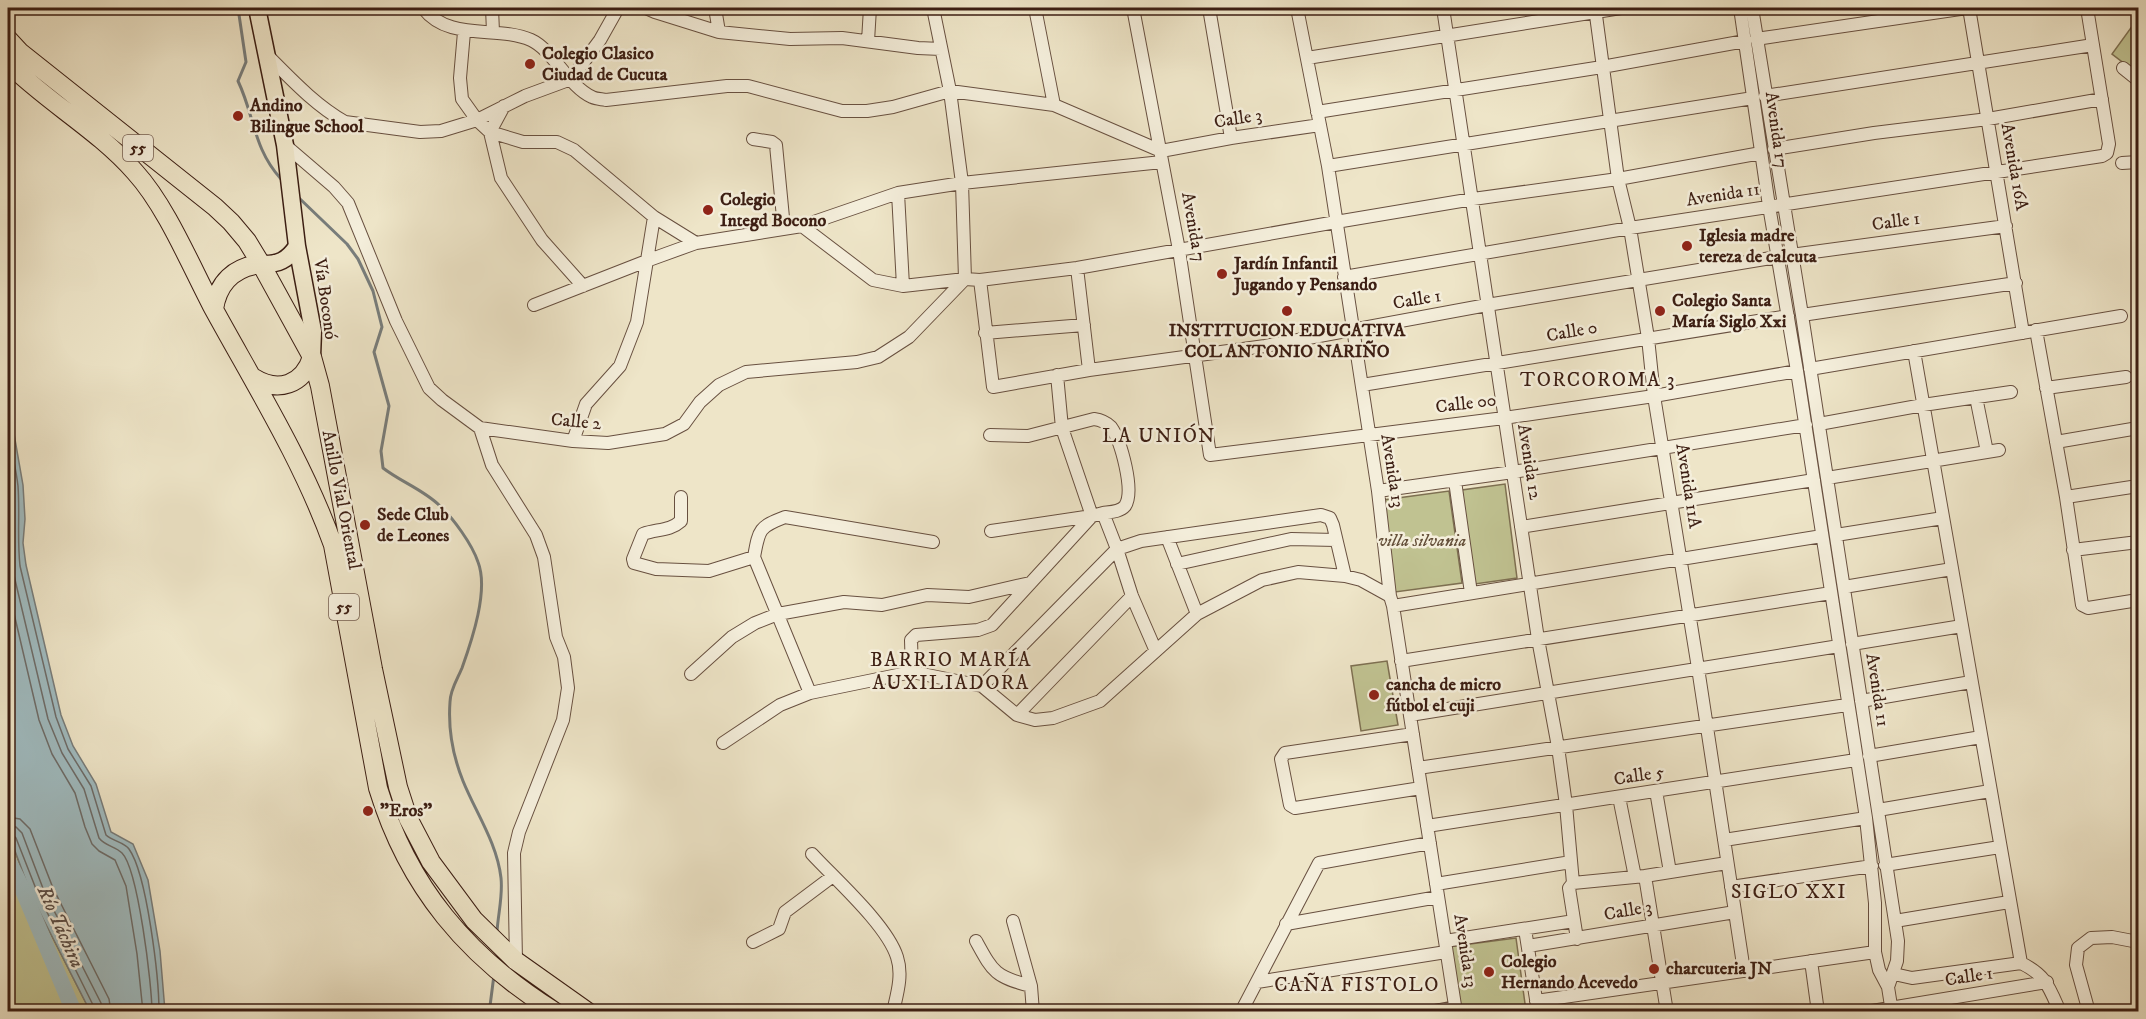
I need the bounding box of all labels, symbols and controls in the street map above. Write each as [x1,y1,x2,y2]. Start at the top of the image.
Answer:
place label: Colegio Clasico Ciudad de Cucuta [542,43,668,86]
marker: Colegio Clasico Ciudad de Cucuta [523,57,537,71]
street label: Avenida 17 [1760,90,1792,170]
place label: Andino Bilingue School [249,95,364,138]
street label: Calle 3 [1212,104,1264,134]
marker: Andino Bilingue School [231,109,245,123]
street label: Avenida 16A [1995,122,2033,213]
road number: 55 [123,135,153,161]
street label: Avenida 11 [1685,178,1761,212]
place label: Colegio Integd Bocono [720,189,827,232]
street label: Avenida 7 [1176,190,1210,264]
marker: Colegio Integd Bocono [701,203,715,217]
street label: Calle 1 [1871,208,1921,236]
place label: Iglesia madre tereza de calcuta [1699,225,1817,268]
marker: Iglesia madre tereza de calcuta [1680,239,1694,253]
place label: Jardín Infantil Jugando y Pensando [1232,253,1377,296]
street label: Vía Boconó [308,256,342,341]
marker: Jardín Infantil Jugando y Pensando [1215,267,1229,281]
street label: Calle 1 [1391,285,1443,315]
place label: Colegio Santa María Siglo Xxi [1672,290,1787,333]
marker: INSTITUCION EDUCATIVA COL ANTONIO NARIÑO [1280,304,1294,318]
marker: Colegio Santa María Siglo Xxi [1653,304,1667,318]
street label: Calle 0 [1545,317,1599,347]
place label: INSTITUCION EDUCATIVA COL ANTONIO NARIÑO [1169,320,1406,363]
district label: TORCOROMA 3 [1520,368,1676,393]
street label: Calle 00 [1434,389,1498,419]
street label: Calle 2 [550,409,602,435]
district label: LA UNIÓN [1102,423,1216,449]
street label: Avenida 12 [1512,423,1546,502]
street label: Anillo Vial Oriental [317,429,365,572]
street label: Avenida 13 [1375,433,1409,509]
street label: Avenida 11A [1670,442,1706,531]
place label: Sede Club de Leones [377,504,449,547]
marker: Sede Club de Leones [358,518,372,532]
park label: villa silvania [1378,530,1467,552]
road number: 55 [329,594,359,620]
district label: BARRIO MARÍA AUXILIADORA [870,647,1032,696]
street label: Avenida 11 [1860,652,1894,728]
place label: cancha de micro fútbol el cuji [1385,674,1501,717]
marker: cancha de micro fútbol el cuji [1367,688,1381,702]
street label: Calle 5 [1612,761,1666,791]
place label: "Eros" [380,800,432,822]
marker: "Eros" [361,804,375,818]
district label: SIGLO XXI [1731,880,1847,905]
water label: Río Táchira [30,881,89,972]
street label: Calle 3 [1602,896,1654,926]
street label: Avenida 13 [1448,913,1482,989]
place label: Colegio Hernando Acevedo [1501,951,1638,994]
place label: charcuteria JN [1666,958,1772,980]
marker: charcuteria JN [1647,962,1661,976]
street label: Calle 1 [1943,962,1995,992]
marker: Colegio Hernando Acevedo [1482,965,1496,979]
district label: CAÑA FISTOLO [1274,972,1440,998]

